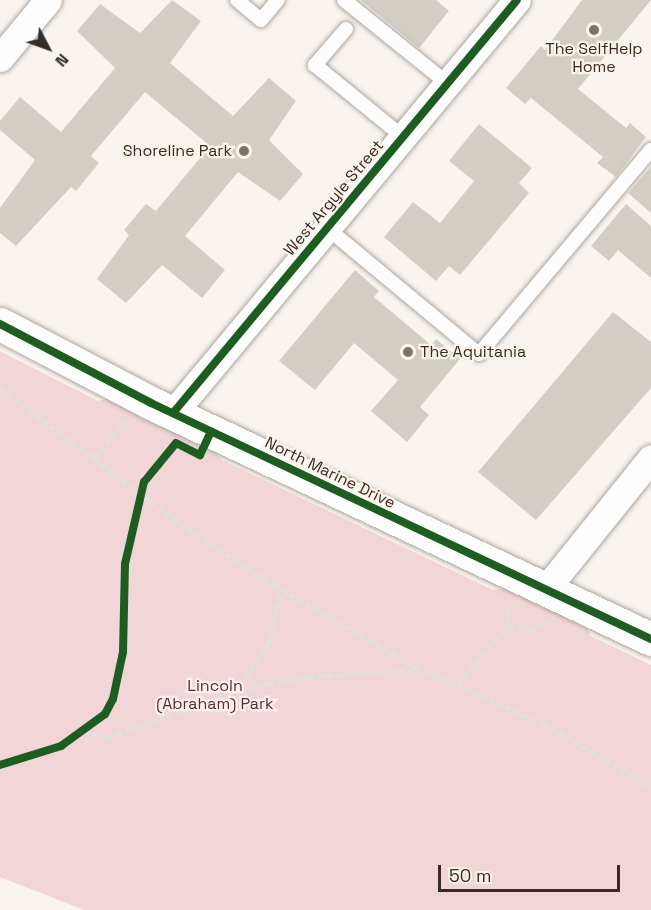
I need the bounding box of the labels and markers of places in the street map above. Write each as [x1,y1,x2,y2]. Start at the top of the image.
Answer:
marker: The SelfHelp Home [587,23,601,37]
place label: The SelfHelp Home [545,39,643,77]
place label: Shoreline Park [123,141,232,161]
marker: Shoreline Park [237,144,251,158]
place label: The Aquitania [420,342,526,362]
marker: The Aquitania [401,345,415,359]

